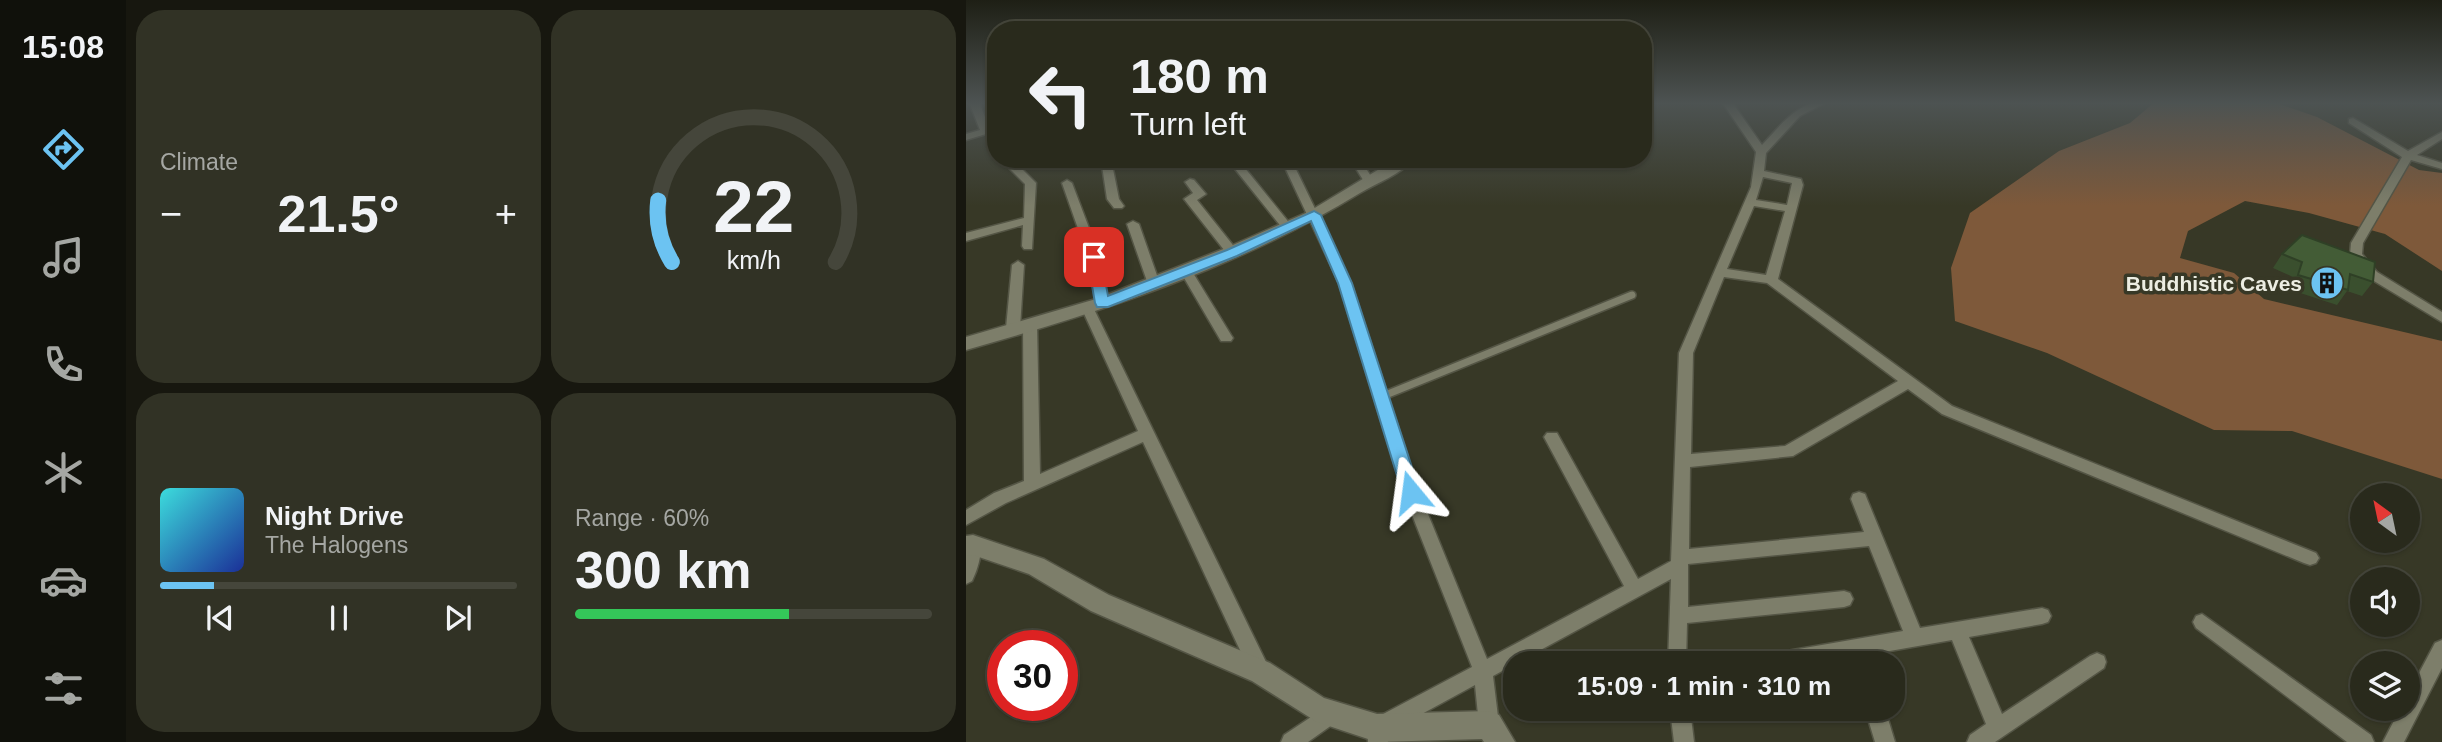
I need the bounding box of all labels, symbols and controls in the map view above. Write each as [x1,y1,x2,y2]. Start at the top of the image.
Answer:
text: 15:08 [22,29,104,65]
icon: left [1015,49,1106,140]
text: 180 m [1130,49,1269,103]
text: Turn left [1130,106,1246,142]
icon: directions [39,125,88,174]
text: Climate [160,149,238,175]
text: 22 [713,167,794,248]
text: 21.5° [277,185,400,243]
text: − [160,193,182,235]
text: + [495,193,517,235]
pin [1064,227,1124,287]
icon: music [39,233,88,282]
icon: arrive [1075,238,1113,276]
text: km/h [726,246,781,274]
building icon: Buddhistic Caves [2308,264,2346,302]
place label: Buddhistic Caves [2126,272,2302,295]
icon: phone [39,340,88,389]
icon: climate [39,448,88,497]
position arrow [1374,455,1448,529]
north arrow [2350,483,2420,553]
map controls [2350,483,2420,721]
text: Night Drive [265,501,404,531]
text: Range · 60% [575,505,709,531]
text: The Halogens [265,532,408,558]
text: 300 km [575,541,751,599]
icon: car [39,556,88,605]
button: sound [2350,567,2420,637]
icon: previous [201,599,239,637]
icon: pause [320,599,358,637]
icon: next [439,599,477,637]
speed limit sign: 30 [987,630,1078,721]
button: layers [2350,651,2420,721]
icon: filters [39,664,88,713]
text: 15:09 · 1 min · 310 m [1577,671,1831,701]

